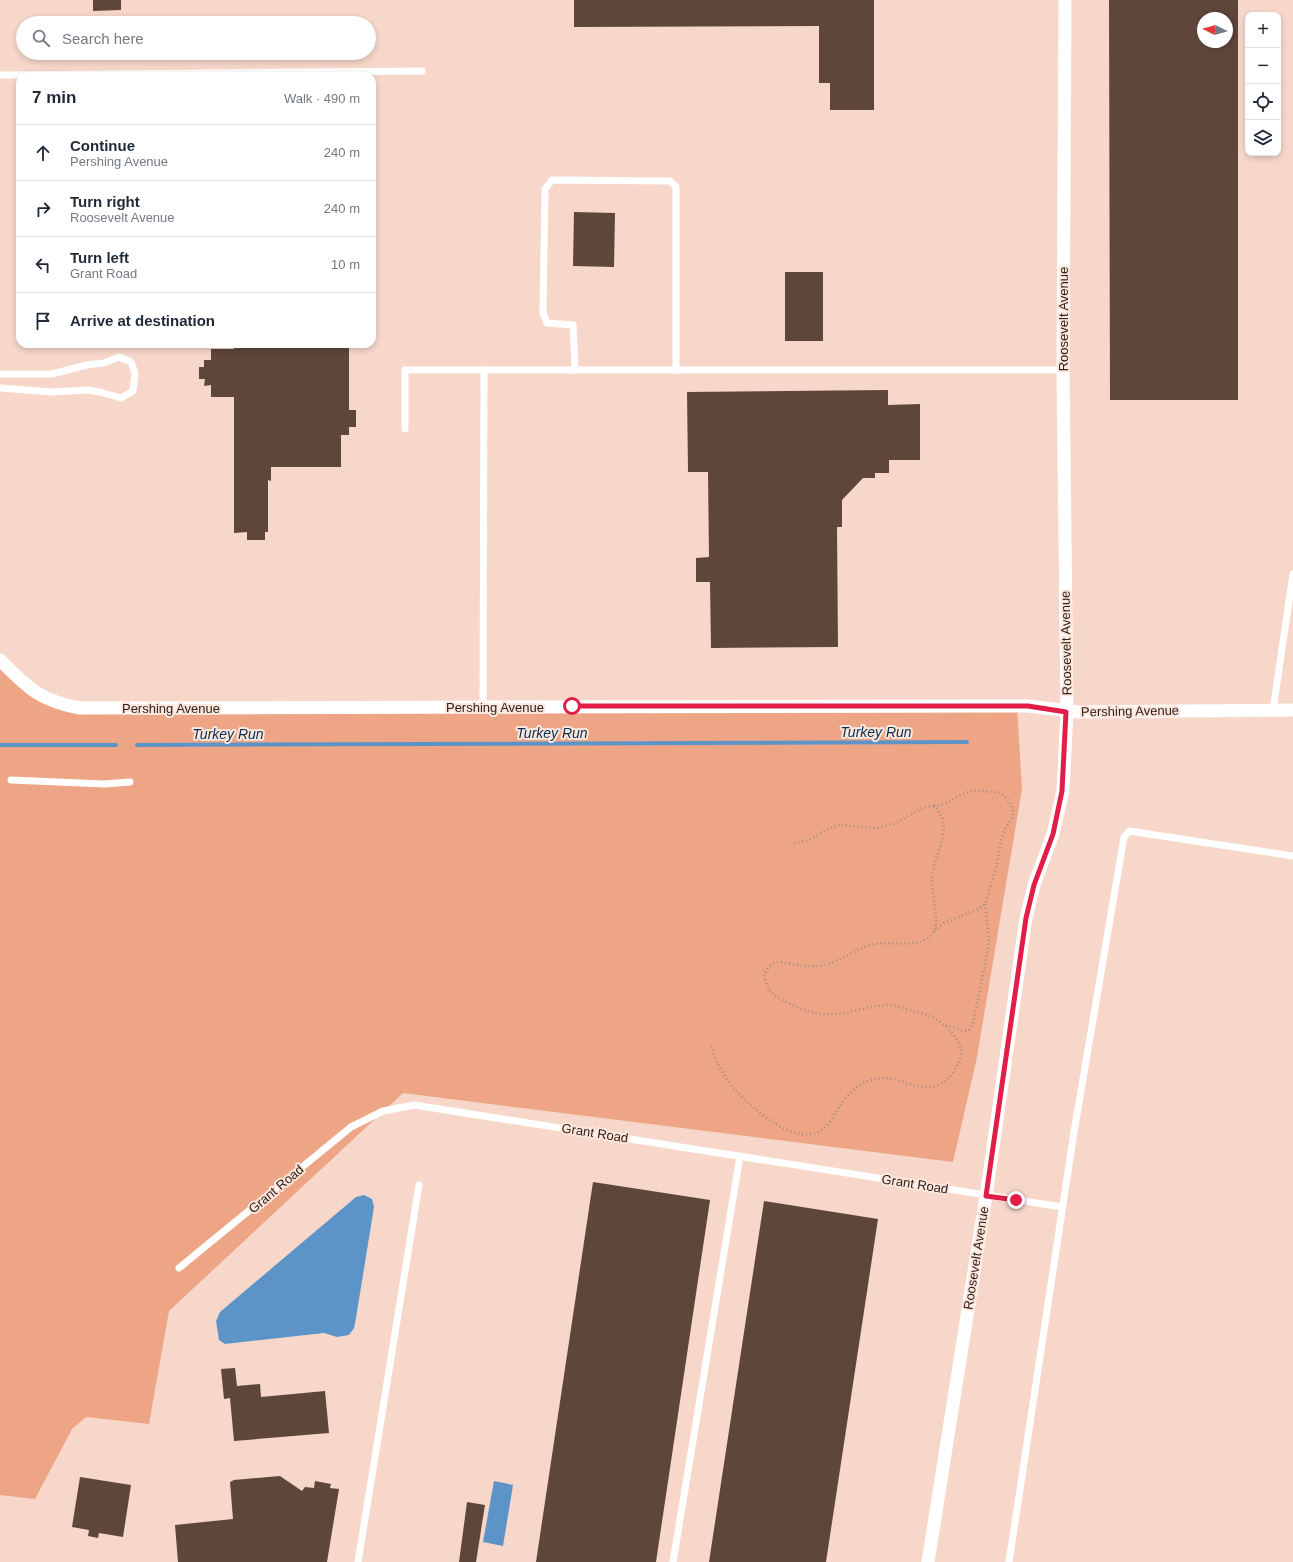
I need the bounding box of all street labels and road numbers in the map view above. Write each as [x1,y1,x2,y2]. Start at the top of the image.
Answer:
street label: Roosevelt Avenue [1056,267,1071,371]
street label: Roosevelt Avenue [1058,591,1074,695]
street label: Pershing Avenue [446,700,544,715]
street label: Pershing Avenue [122,701,220,716]
street label: Pershing Avenue [1081,703,1179,719]
street label: Grant Road [561,1120,629,1146]
street label: Grant Road [245,1162,307,1216]
street label: Grant Road [881,1171,949,1197]
street label: Roosevelt Avenue [960,1205,992,1311]

